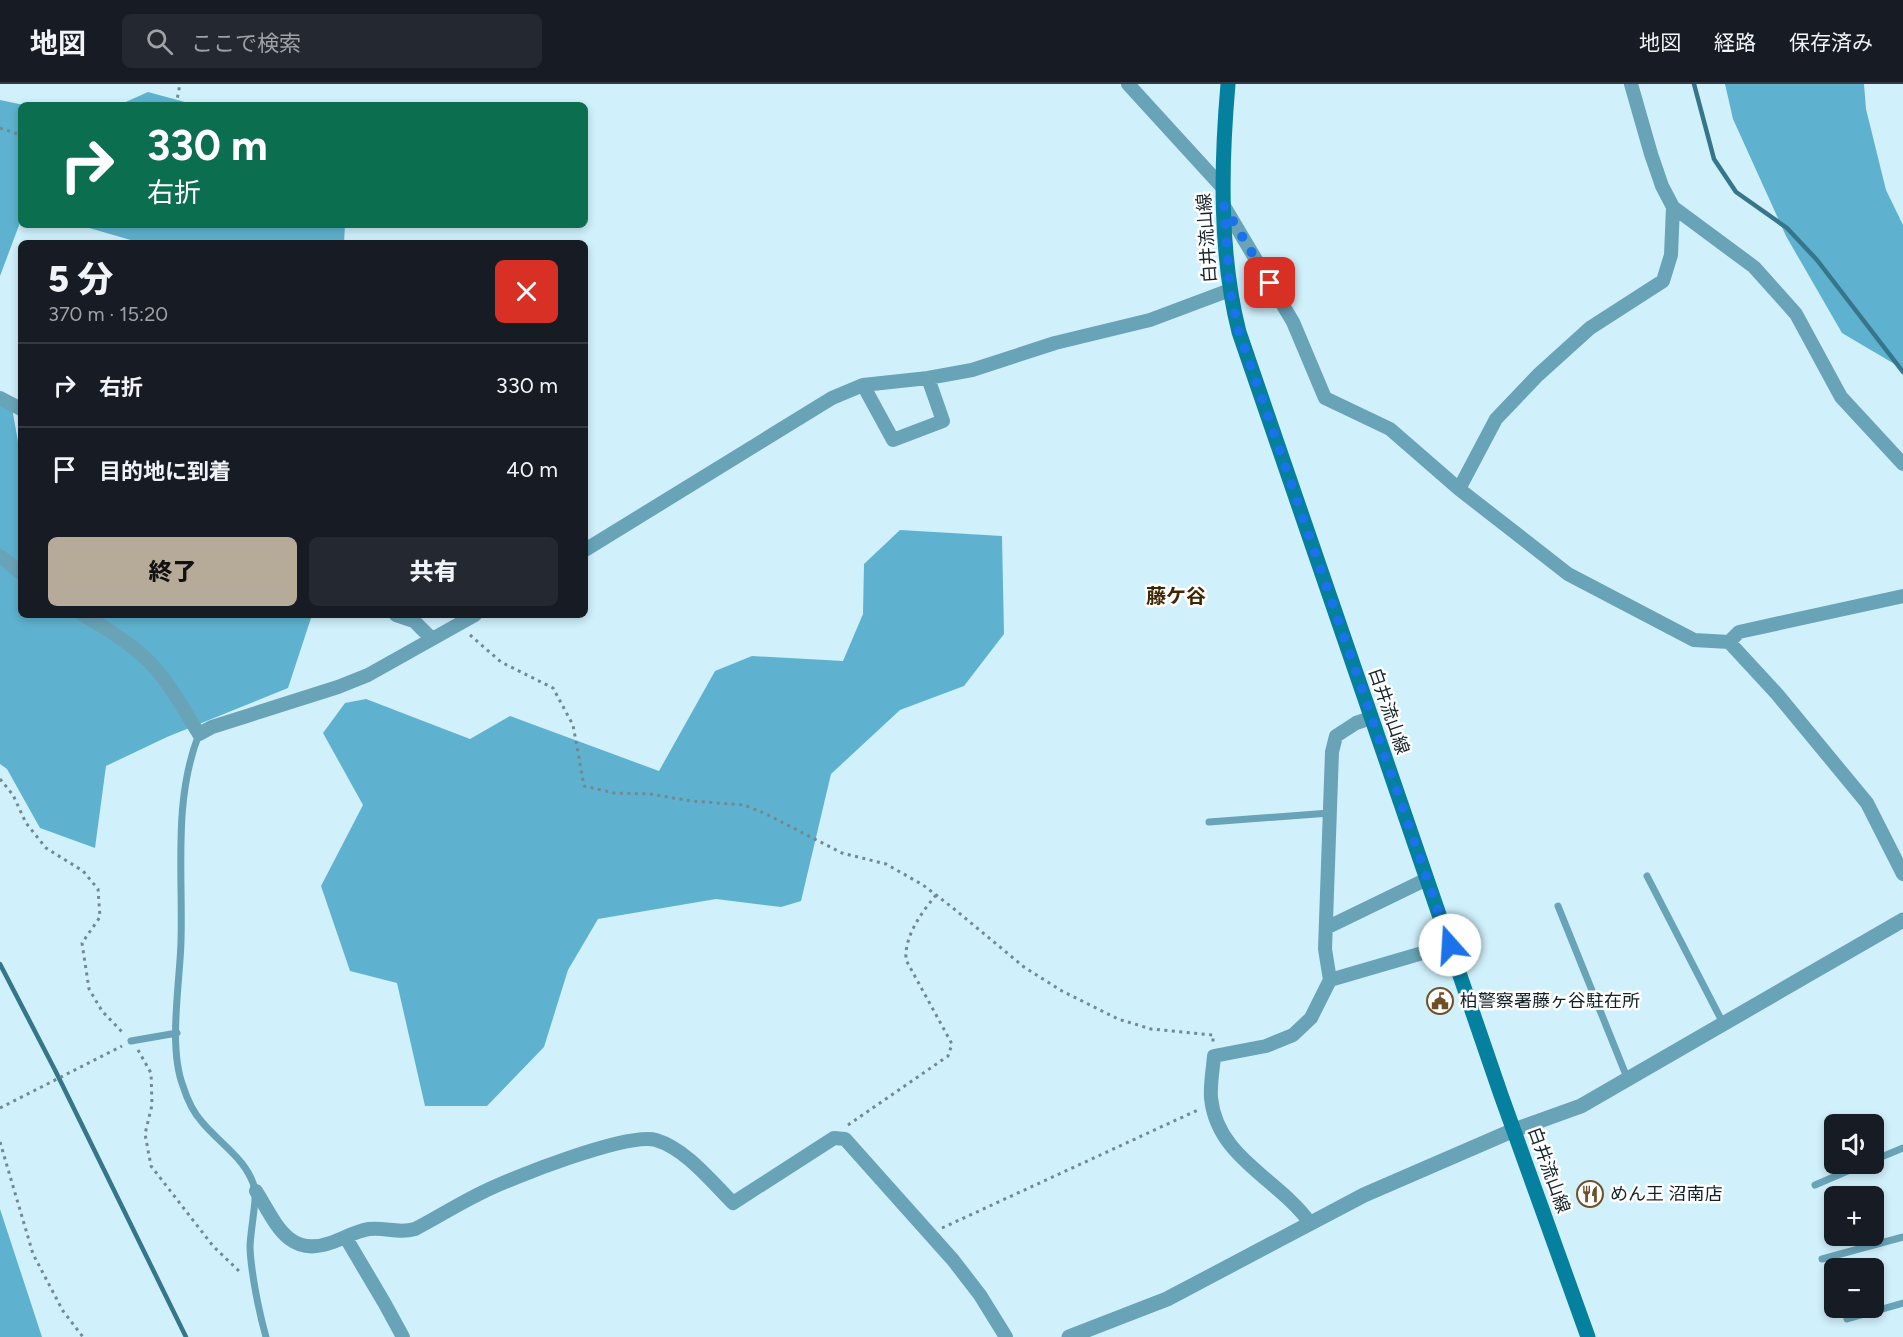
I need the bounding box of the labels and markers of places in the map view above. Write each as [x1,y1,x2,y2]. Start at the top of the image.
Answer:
pin [1244,257,1295,308]
public building icon: 柏警察署藤ヶ谷駐在所 [1425,986,1455,1016]
place label: 柏警察署藤ヶ谷駐在所 [1460,990,1640,1012]
restaurant icon: めん王 沼南店 [1575,1179,1605,1209]
place label: めん王 沼南店 [1610,1183,1722,1205]

